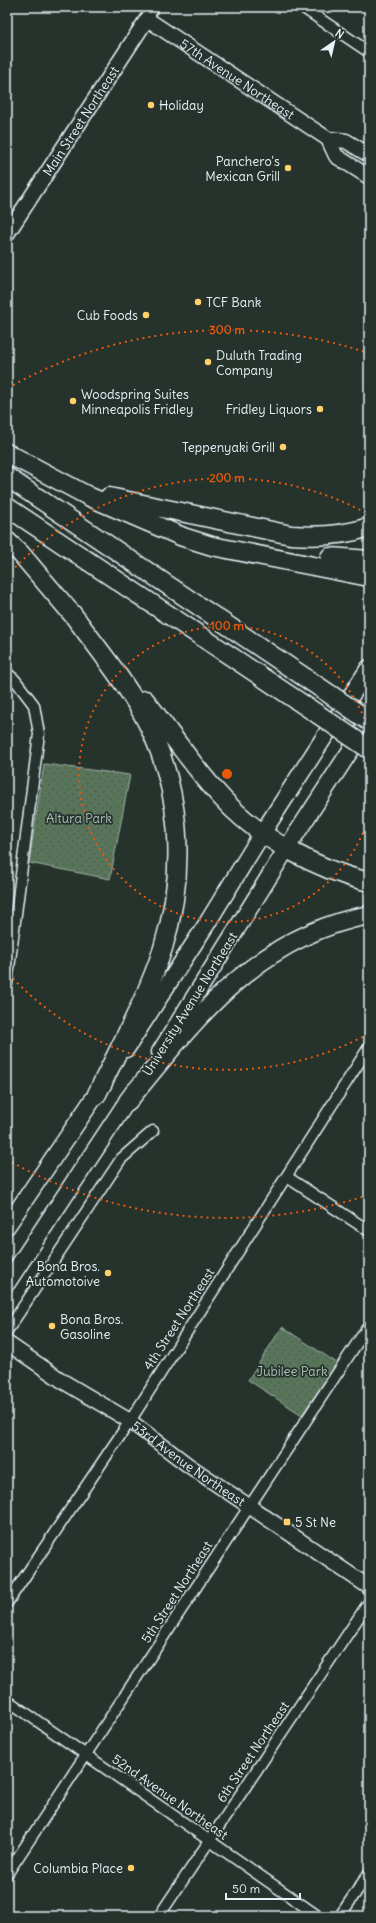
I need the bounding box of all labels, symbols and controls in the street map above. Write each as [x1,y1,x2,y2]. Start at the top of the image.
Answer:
north arrow [314,22,354,62]
text: N [333,26,347,42]
street label: 57th Avenue Northeast [177,35,298,123]
street label: Main Street Northeast [39,62,123,179]
place label: Holiday [159,97,204,114]
marker: Holiday [146,100,156,110]
place label: Panchero's Mexican Grill [205,153,280,185]
marker: Panchero's Mexican Grill [283,163,293,173]
place label: TCF Bank [206,294,262,311]
marker: TCF Bank [193,297,203,307]
place label: Cub Foods [77,307,138,324]
marker: Cub Foods [141,310,151,320]
text: 300 m [209,322,245,337]
place label: Duluth Trading Company [216,347,302,379]
marker: Duluth Trading Company [203,357,213,367]
place label: Woodspring Suites Minneapolis Fridley [81,386,193,418]
marker: Woodspring Suites Minneapolis Fridley [68,396,78,406]
place label: Fridley Liquors [226,401,312,418]
marker: Fridley Liquors [315,404,325,414]
place label: Teppenyaki Grill [182,439,275,456]
marker: Teppenyaki Grill [278,442,288,452]
text: 200 m [209,470,245,485]
text: 100 m [210,618,244,633]
centre of rings [220,767,234,781]
park label: Altura Park [46,810,112,827]
street label: University Avenue Northeast [139,928,242,1079]
place label: Bona Bros. Automotoive [26,1258,100,1290]
street label: 4th Street Northeast [140,1264,219,1373]
marker: Bona Bros. Automotoive [103,1268,113,1278]
place label: Bona Bros. Gasoline [60,1311,123,1343]
marker: Bona Bros. Gasoline [47,1321,57,1331]
park label: Jubilee Park [256,1363,328,1380]
street label: 53rd Avenue Northeast [128,1417,249,1510]
place label: 5 St Ne [295,1514,336,1531]
marker: 5 St Ne [282,1517,292,1527]
street label: 5th Street Northeast [138,1537,217,1646]
street label: 6th Street Northeast [213,1698,293,1806]
street label: 52nd Avenue Northeast [109,1751,232,1844]
place label: Columbia Place [33,1860,123,1877]
marker: Columbia Place [126,1863,136,1873]
scale bar [226,1875,300,1901]
text: 50 m [232,1881,261,1896]

